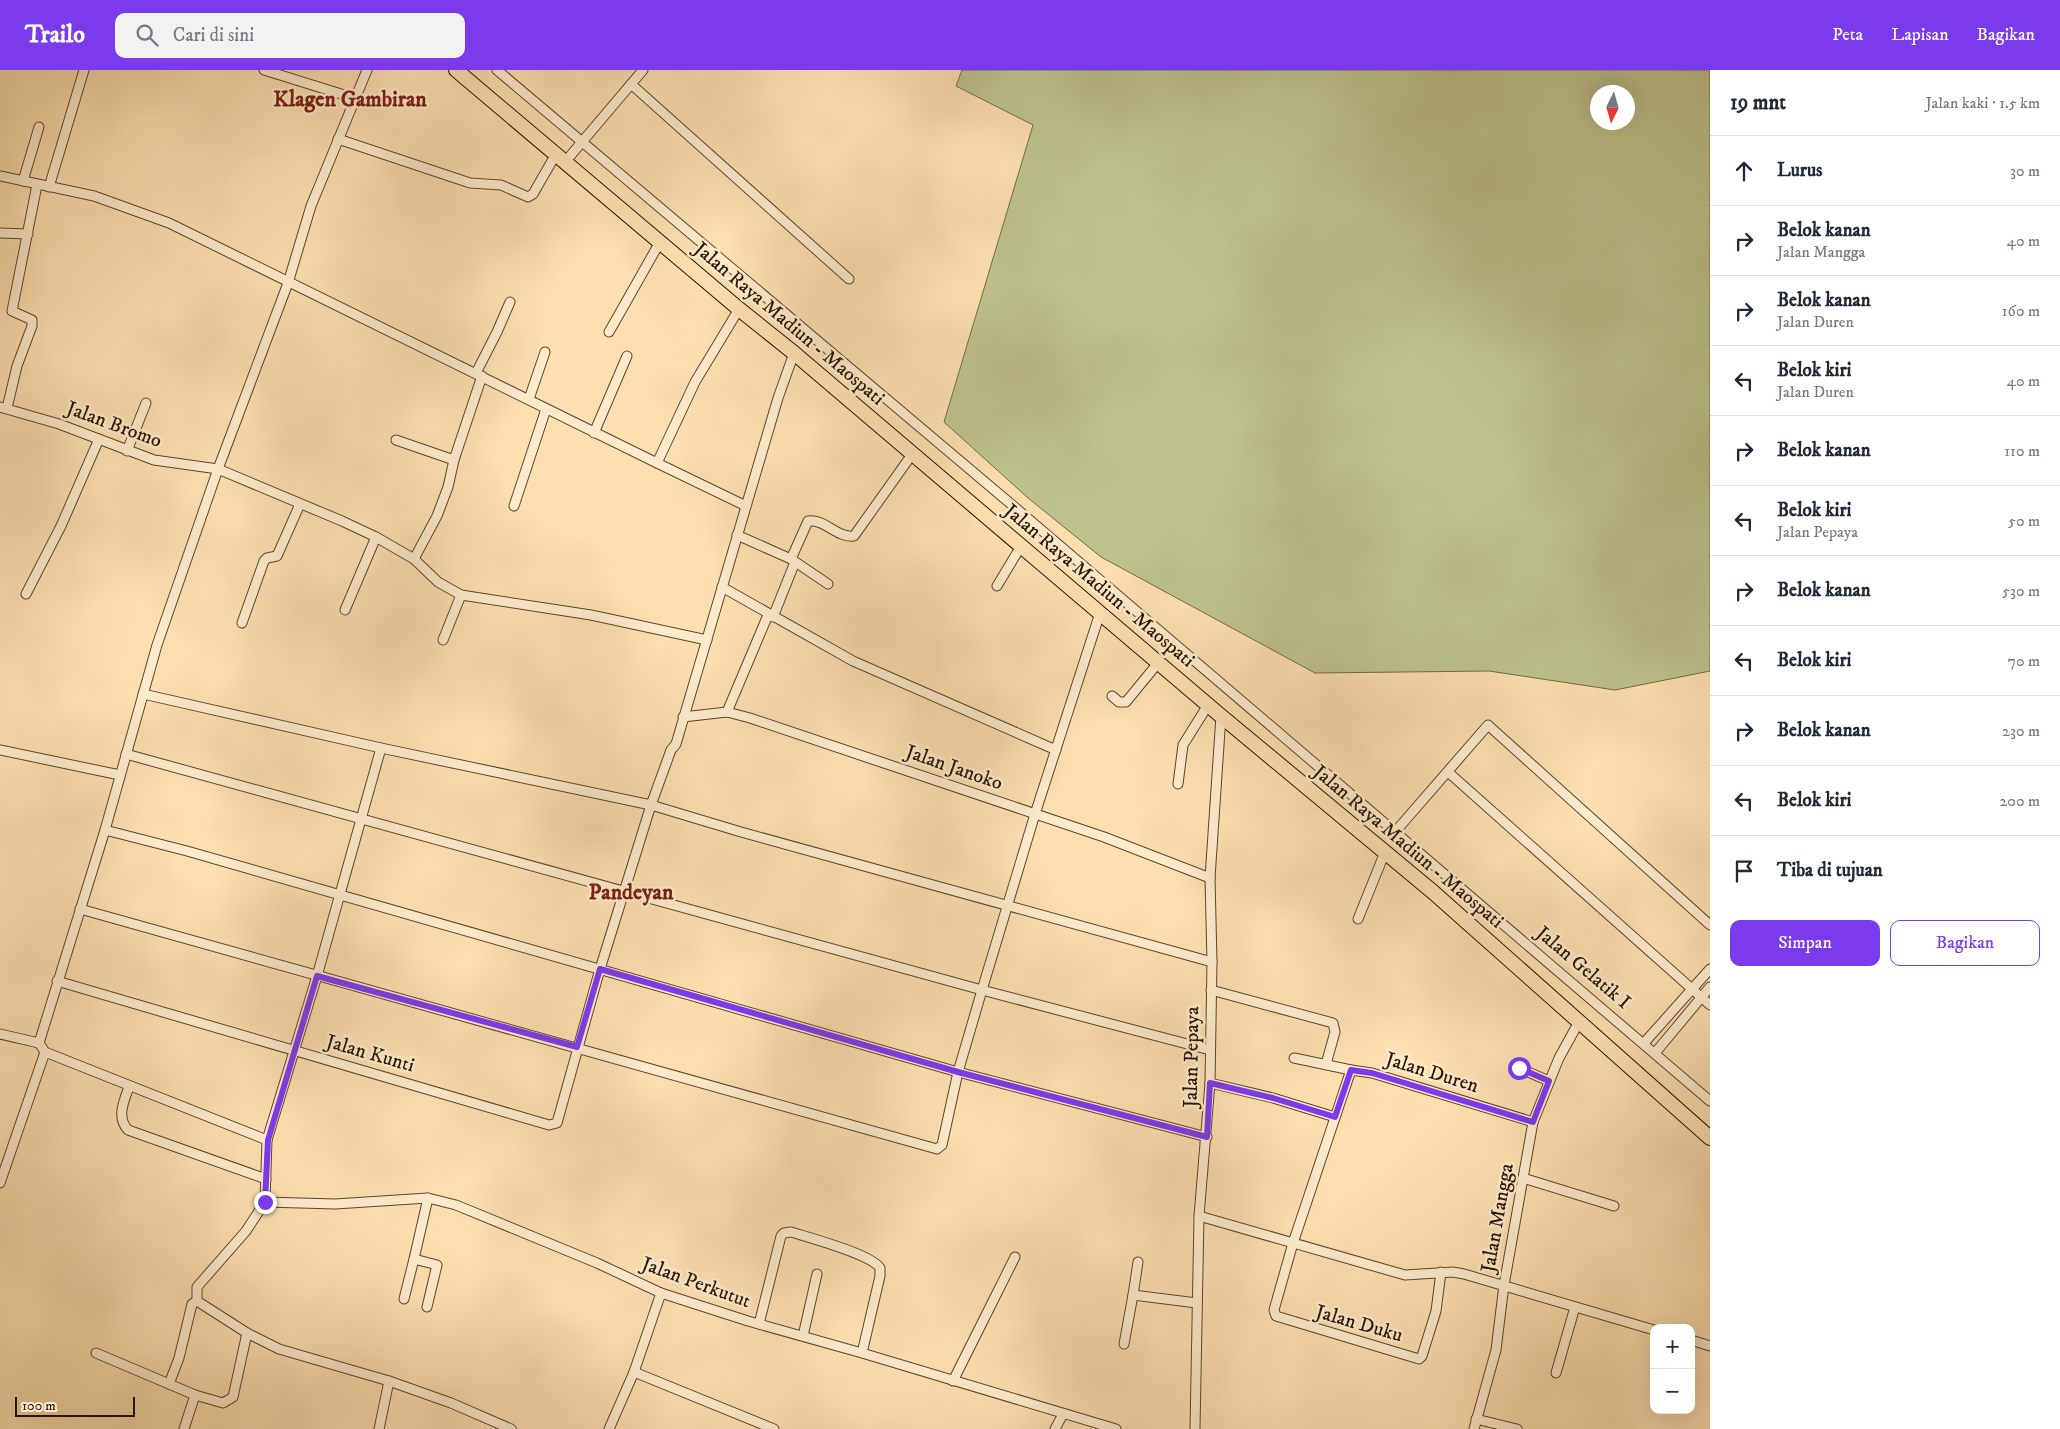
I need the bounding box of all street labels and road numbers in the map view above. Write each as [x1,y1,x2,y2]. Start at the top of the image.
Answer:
street label: Jalan Raya Madiun - Maospati [687,236,889,411]
street label: Jalan Bromo [61,396,165,454]
street label: Jalan Raya Madiun - Maospati [997,498,1199,673]
street label: Jalan Janoko [900,739,1006,796]
street label: Jalan Raya Madiun - Maospati [1306,759,1508,934]
street label: Jalan Gelatik I [1529,920,1635,1015]
street label: Jalan Pepaya [1179,1006,1205,1110]
street label: Jalan Kunti [321,1029,417,1079]
street label: Jalan Duren [1381,1046,1482,1099]
street label: Jalan Mangga [1476,1161,1520,1277]
street label: Jalan Perkutut [636,1251,754,1314]
street label: Jalan Duku [1311,1299,1405,1348]

